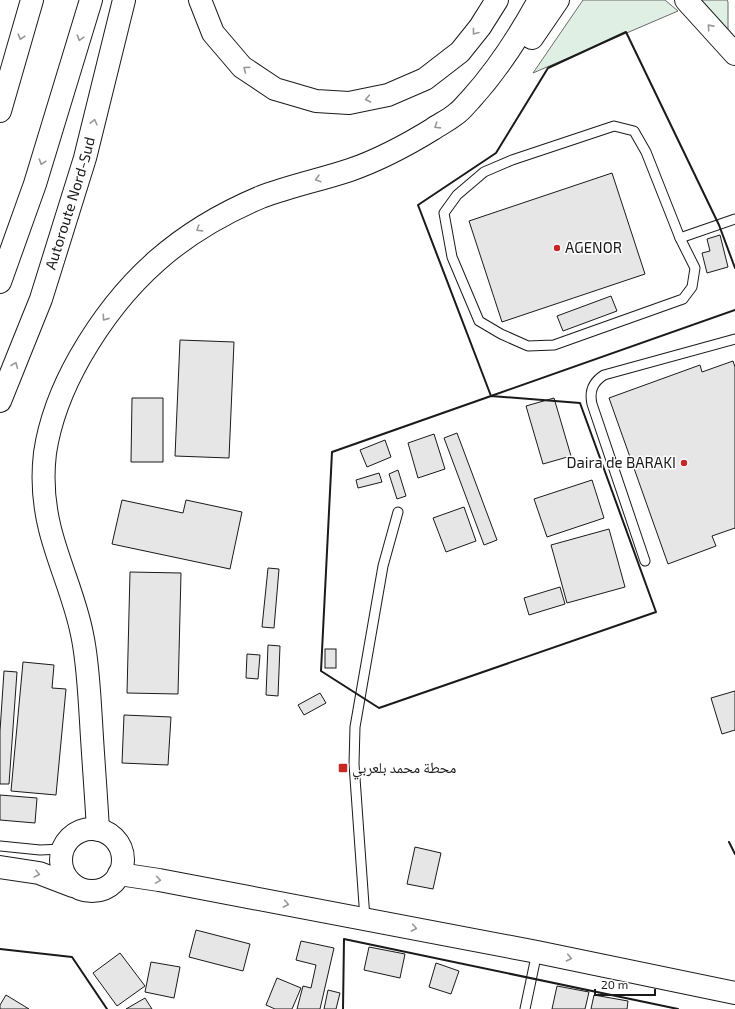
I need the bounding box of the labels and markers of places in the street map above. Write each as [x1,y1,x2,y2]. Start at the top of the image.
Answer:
place label: AGENOR [565,238,622,256]
marker: AGENOR [552,243,562,253]
place label: Daira de BARAKI [566,453,676,471]
marker: Daira de BARAKI [679,458,689,468]
place label: محطة محمد بلعربي [352,758,457,780]
marker: محطة محمد بلعربي [337,762,349,774]

